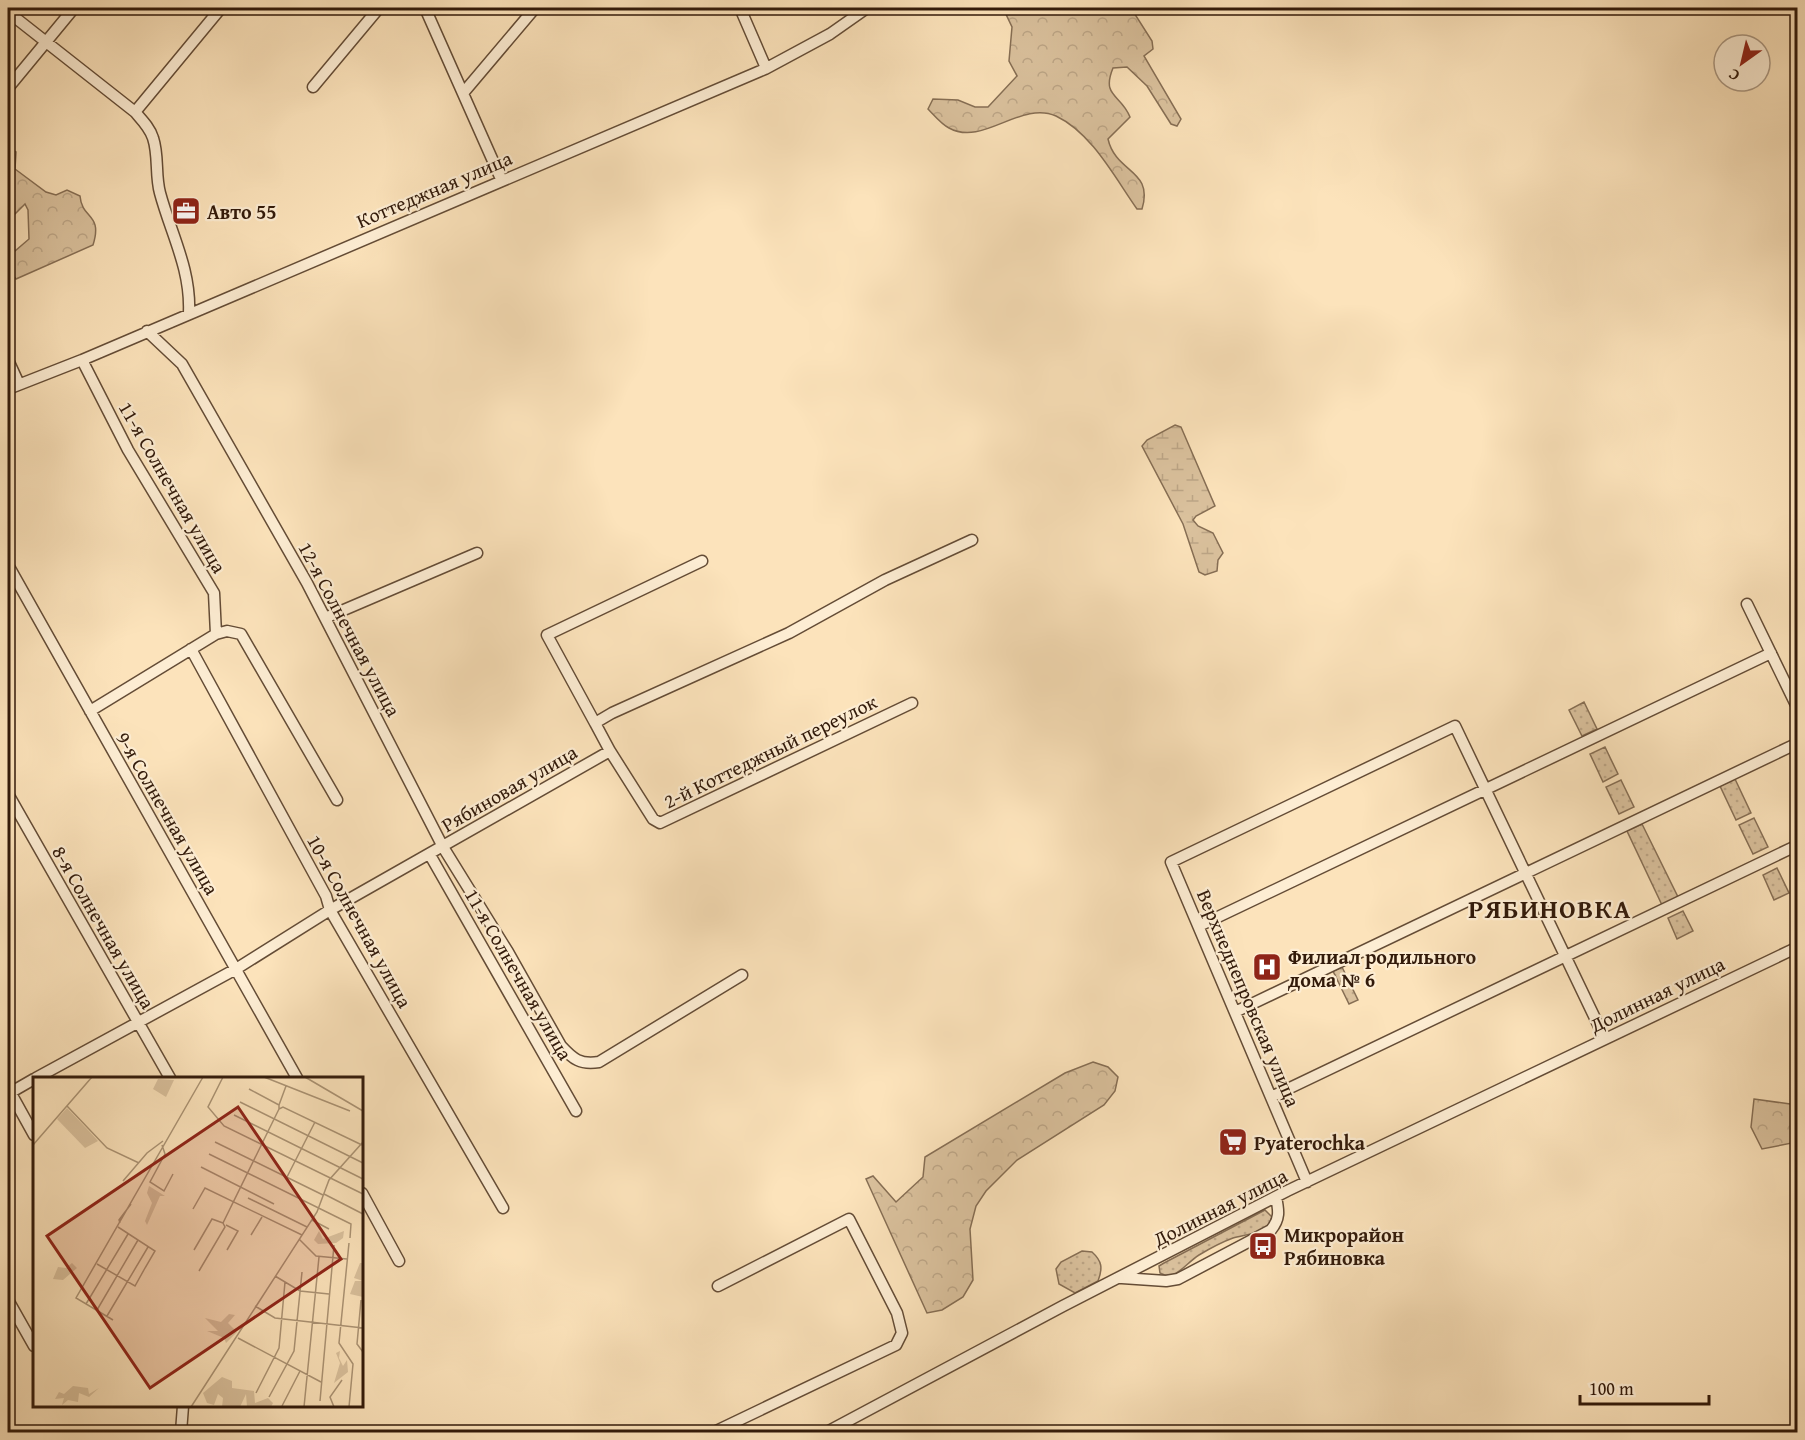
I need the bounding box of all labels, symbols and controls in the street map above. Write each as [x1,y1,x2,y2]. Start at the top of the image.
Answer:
north arrow [1712,33,1772,93]
text: С [1723,63,1744,88]
street label: Коттеджная улица [352,143,517,235]
office icon: Авто 55 [170,195,202,227]
place label: Авто 55 [207,197,277,226]
street label: 11-я Солнечная улица [112,396,234,579]
street label: 12-я Солнечная улица [292,537,409,722]
street label: 2-й Коттеджный переулок [658,686,882,815]
street label: 9-я Солнечная улица [109,726,227,901]
street label: Рябиновая улица [436,737,583,839]
street label: 10-я Солнечная улица [300,829,420,1013]
street label: 8-я Солнечная улица [45,840,163,1015]
street label: 11-я Солнечная улица [458,883,580,1066]
street label: Верхнеднепровская улица [1190,885,1308,1112]
district label: РЯБИНОВКА [1468,889,1632,928]
place label: Филиал родильного дома № 6 [1288,942,1477,994]
street label: Долинная улица [1584,949,1730,1040]
hospital icon: Филиал родильного дома № 6 [1251,951,1283,983]
inset map [33,1077,363,1407]
supermarket icon: Pyaterochka [1217,1126,1249,1158]
place label: Pyaterochka [1254,1128,1366,1157]
street label: Долинная улица [1147,1160,1293,1254]
place label: Микрорайон Рябиновка [1284,1220,1404,1272]
bus stop icon: Микрорайон Рябиновка [1247,1230,1279,1262]
scale bar [1580,1368,1709,1406]
text: 100 m [1589,1375,1634,1402]

